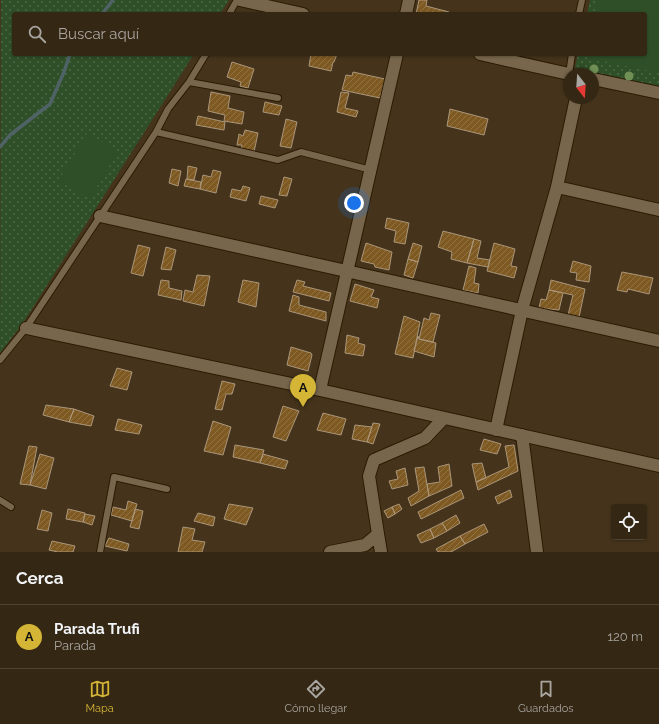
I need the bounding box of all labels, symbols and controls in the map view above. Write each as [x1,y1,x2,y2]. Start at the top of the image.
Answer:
search box [12,12,647,56]
icon: search [26,23,48,45]
text: Buscar aquí [58,25,139,43]
north arrow [563,68,599,104]
your location [344,193,364,213]
pin: A [290,374,316,407]
map controls [611,504,647,540]
button: locate [611,504,647,540]
text: Cerca [16,568,64,588]
text: Parada Trufi [54,620,140,638]
text: A [25,629,33,644]
text: 120 m [607,629,643,644]
text: Parada [54,638,96,653]
tab: Mapa [85,678,114,715]
tab: Cómo llegar [285,678,347,715]
tab: Guardados [518,678,574,715]

